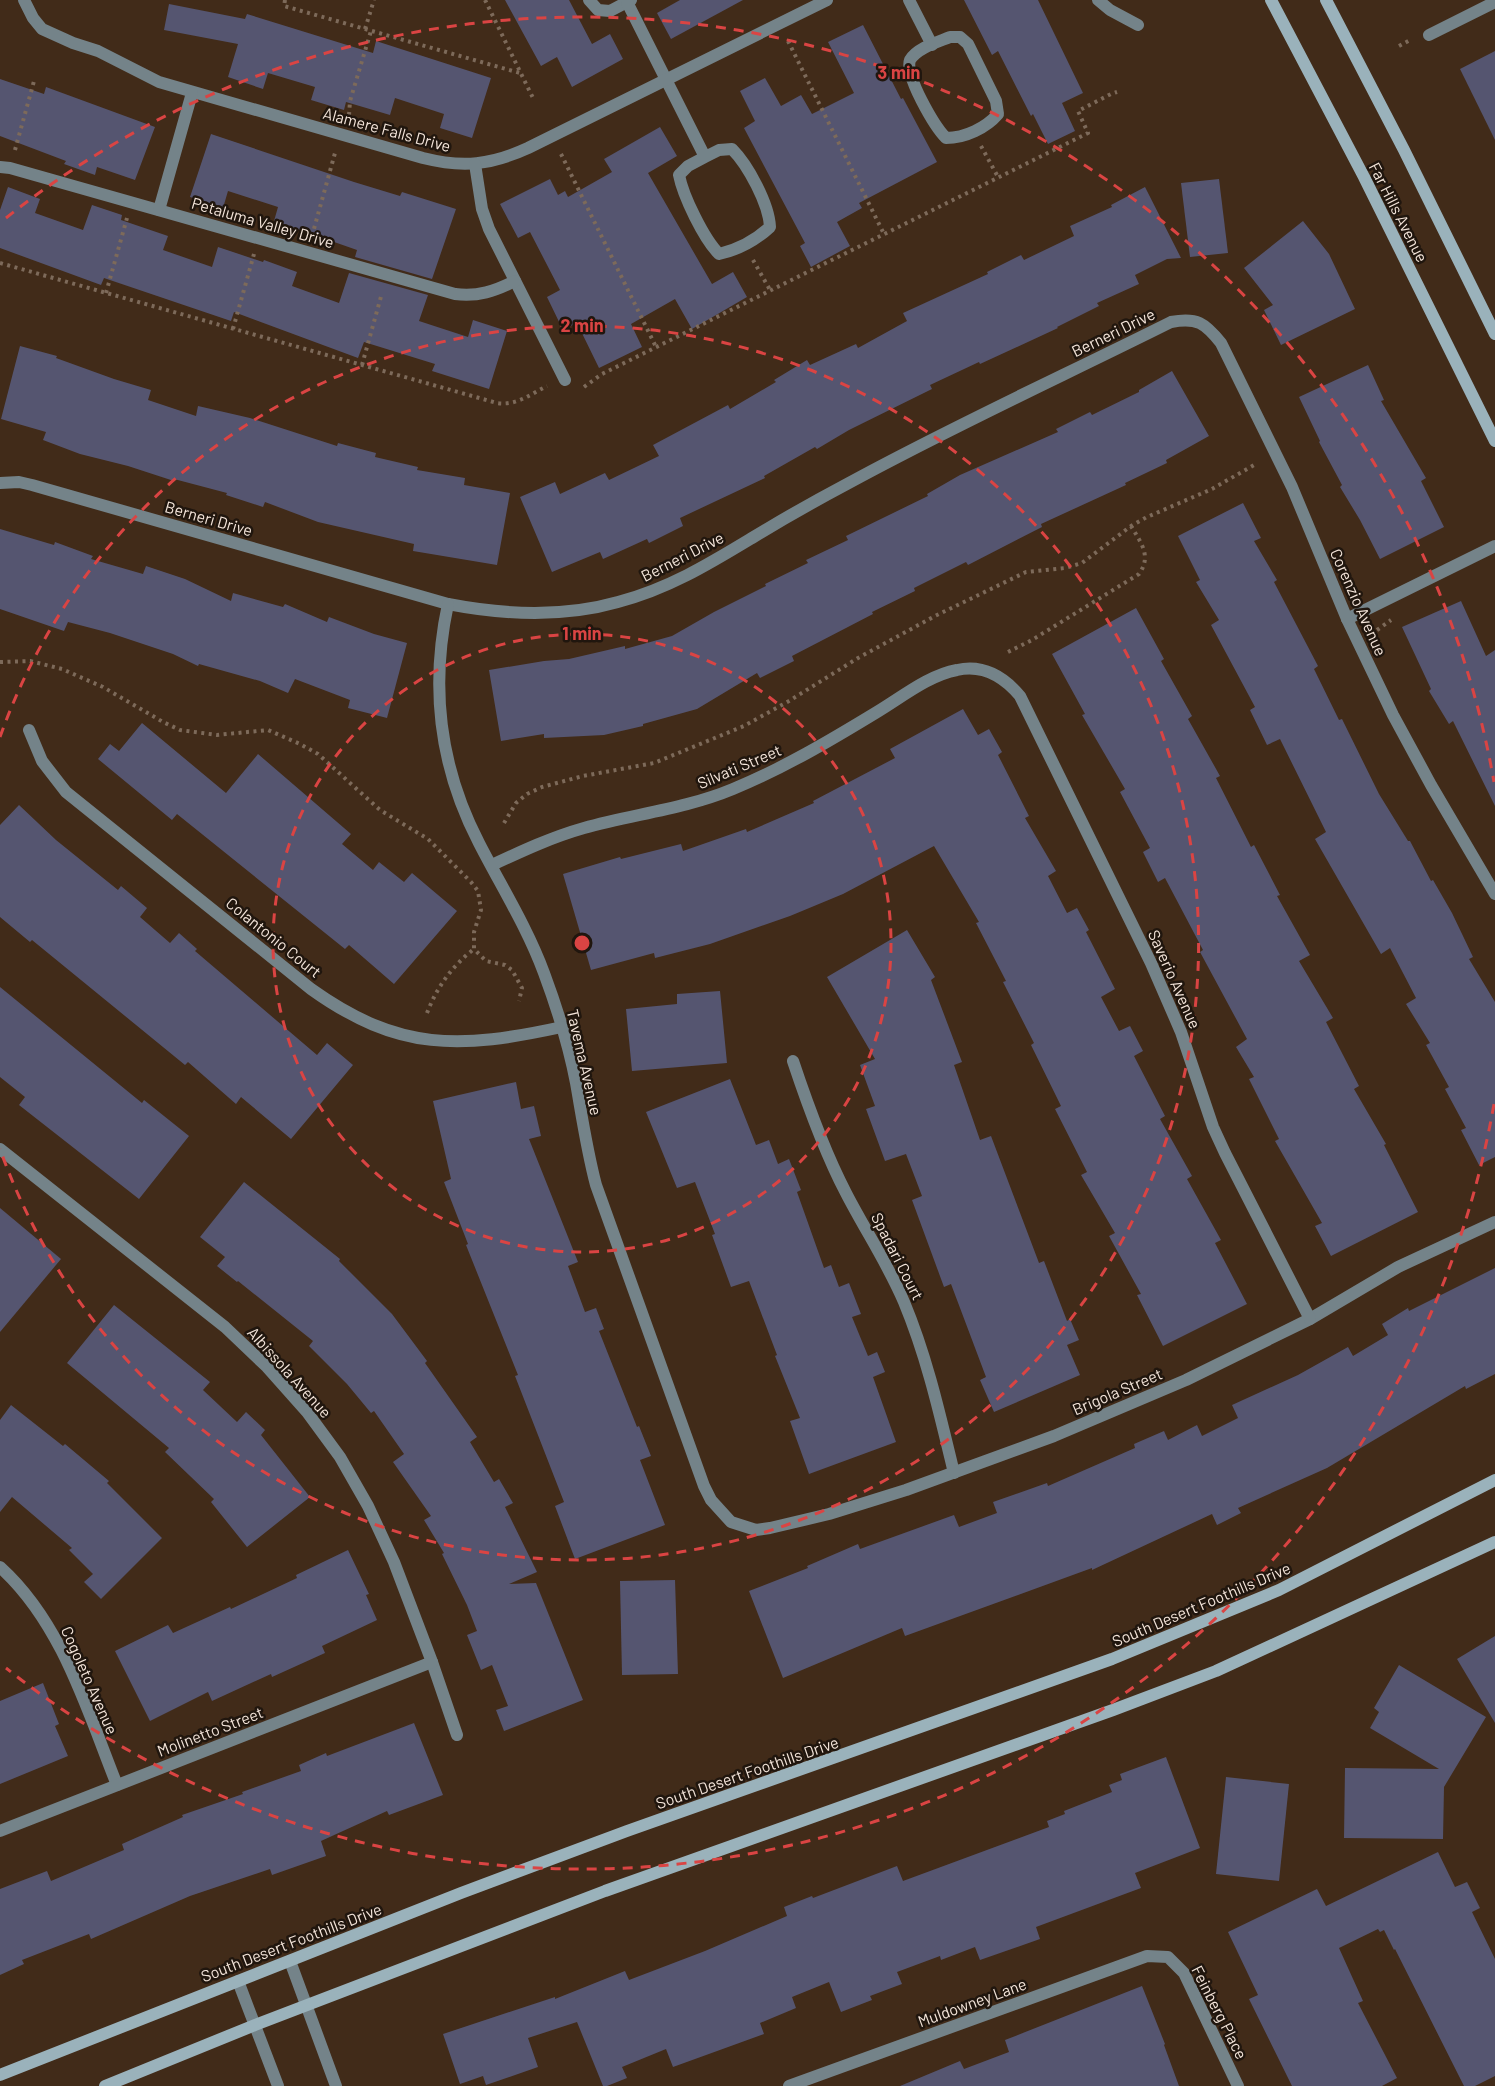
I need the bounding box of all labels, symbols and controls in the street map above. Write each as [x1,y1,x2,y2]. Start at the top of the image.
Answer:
text: 3 min [878,61,920,83]
street label: Alamere Falls Drive [321,103,453,155]
street label: Far Hills Avenue [1366,159,1432,265]
street label: Petaluma Valley Drive [190,193,336,251]
street label: Berneri Drive [1068,304,1158,360]
text: 2 min [560,314,604,336]
street label: Berneri Drive [163,496,255,540]
street label: Berneri Drive [638,527,726,585]
street label: Corenzio Avenue [1327,545,1391,659]
text: 1 min [562,622,602,644]
street label: Silvati Street [694,740,784,792]
street label: Colantonio Court [223,893,325,981]
street label: Saverio Avenue [1145,927,1205,1031]
centre of rings [572,933,592,953]
street label: Tavema Avenue [564,1007,606,1117]
street label: Spadari Court [868,1209,928,1303]
street label: Albissola Avenue [244,1323,336,1421]
street label: Brigola Street [1069,1364,1165,1418]
street label: South Desert Foothills Drive [1109,1558,1293,1650]
street label: Cogoleto Avenue [58,1623,122,1737]
street label: Molinetto Street [154,1702,266,1760]
street label: South Desert Foothills Drive [653,1732,841,1812]
street label: South Desert Foothills Drive [198,1899,384,1985]
street label: Feinberg Place [1188,1962,1252,2062]
street label: Muldowney Lane [915,1974,1029,2030]

